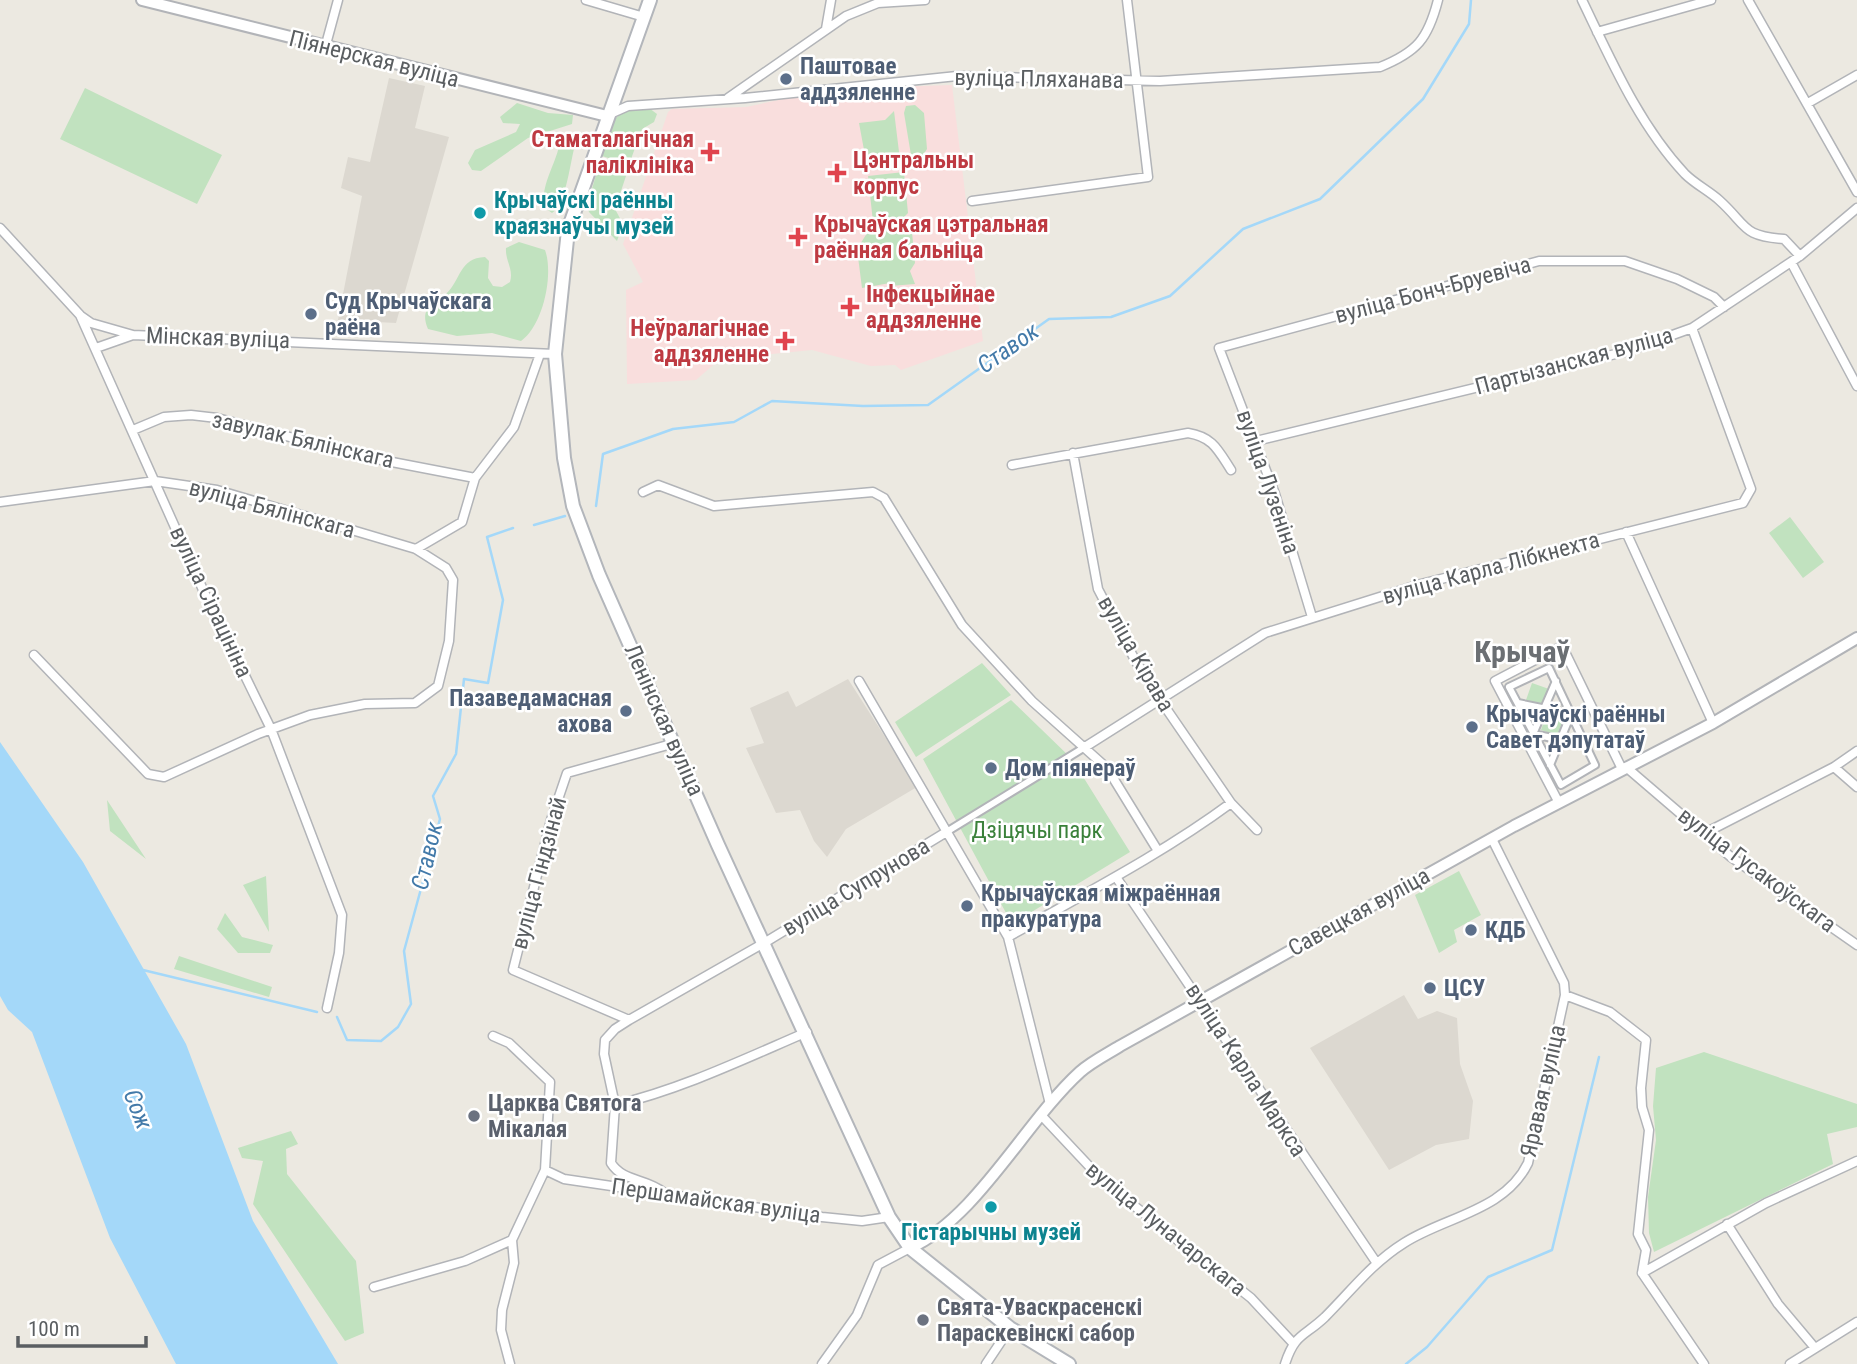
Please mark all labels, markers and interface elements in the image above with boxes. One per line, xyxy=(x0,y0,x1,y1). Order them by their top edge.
street label: Піянерская вуліца xyxy=(286,25,462,93)
place label: Паштовае аддзяленне xyxy=(800,53,915,106)
street label: вуліца Пляханава xyxy=(954,64,1124,94)
marker: Паштовае аддзяленне xyxy=(778,71,794,87)
place label: Стаматалагічная паліклініка xyxy=(531,126,694,179)
marker: Стаматалагічная паліклініка xyxy=(700,142,720,162)
place label: Цэнтральны корпус xyxy=(853,147,974,200)
marker: Цэнтральны корпус xyxy=(827,163,847,183)
place label: Крычаўскі раённы краязнаўчы музей xyxy=(494,187,674,240)
marker: Крычаўскі раённы краязнаўчы музей xyxy=(472,205,488,221)
place label: Крычаўская цэтральная раённая бальніца xyxy=(814,211,1048,264)
marker: Крычаўская цэтральная раённая бальніца xyxy=(788,227,808,247)
street label: вуліца Бонч-Бруевіча xyxy=(1332,251,1534,329)
place label: Інфекцыйнае аддзяленне xyxy=(866,281,995,334)
place label: Суд Крычаўскага раёна xyxy=(325,288,492,341)
marker: Інфекцыйнае аддзяленне xyxy=(840,297,860,317)
marker: Суд Крычаўскага раёна xyxy=(303,306,319,322)
place label: Неўралагічнае аддзяленне xyxy=(630,315,769,368)
water label: Ставок xyxy=(972,316,1045,379)
street label: Мінская вуліца xyxy=(146,322,290,354)
street label: Партызанская вуліца xyxy=(1472,322,1676,400)
marker: Неўралагічнае аддзяленне xyxy=(775,331,795,351)
street label: завулак Бялінскага xyxy=(210,406,396,474)
street label: вуліца Лузеніна xyxy=(1231,406,1305,558)
street label: вуліца Бялінскага xyxy=(186,474,358,544)
street label: вуліца Сірацініна xyxy=(164,522,258,682)
street label: вуліца Карла Лібкнехта xyxy=(1379,526,1603,610)
street label: вуліца Кірава xyxy=(1092,591,1180,717)
district label: Крычаў xyxy=(1474,634,1570,669)
street label: Ленінская вуліца xyxy=(618,640,710,800)
place label: Пазаведамасная ахова xyxy=(449,685,612,738)
place label: Крычаўскі раённы Савет дэпутатаў xyxy=(1486,701,1666,754)
marker: Пазаведамасная ахова xyxy=(618,703,634,719)
marker: Крычаўскі раённы Савет дэпутатаў xyxy=(1464,719,1480,735)
place label: Дом піянераў xyxy=(1005,755,1136,782)
marker: Дом піянераў xyxy=(983,760,999,776)
street label: вуліца Гіндзінай xyxy=(506,794,572,952)
street label: вуліца Гусакоўскага xyxy=(1673,802,1841,938)
park label: Дзіцячы парк xyxy=(971,817,1103,844)
water label: Ставок xyxy=(406,819,449,893)
street label: вуліца Супрунова xyxy=(778,832,934,942)
street label: Савецкая вуліца xyxy=(1284,862,1434,962)
place label: Крычаўская міжраённая пракуратура xyxy=(981,880,1221,933)
marker: Крычаўская міжраённая пракуратура xyxy=(959,898,975,914)
place label: КДБ xyxy=(1485,917,1526,944)
marker: КДБ xyxy=(1463,922,1479,938)
place label: ЦСУ xyxy=(1444,975,1485,1002)
street label: вуліца Карла Маркса xyxy=(1180,978,1312,1162)
marker: ЦСУ xyxy=(1422,980,1438,996)
street label: Яравая вуліца xyxy=(1515,1022,1571,1160)
water label: Сож xyxy=(118,1085,158,1133)
place label: Царква Святога Мікалая xyxy=(488,1090,642,1143)
marker: Царква Святога Мікалая xyxy=(466,1108,482,1124)
street label: вуліца Луначарскага xyxy=(1081,1156,1251,1302)
street label: Першамайская вуліца xyxy=(610,1173,822,1229)
marker: Гістарычны музей xyxy=(983,1199,999,1215)
place label: Гістарычны музей xyxy=(901,1219,1081,1246)
place label: Свята-Уваскрасенскі Параскевінскі сабор xyxy=(937,1294,1142,1347)
scale bar xyxy=(18,1304,145,1348)
marker: Свята-Уваскрасенскі Параскевінскі сабор xyxy=(915,1312,931,1328)
text: 100 m xyxy=(28,1317,80,1341)

